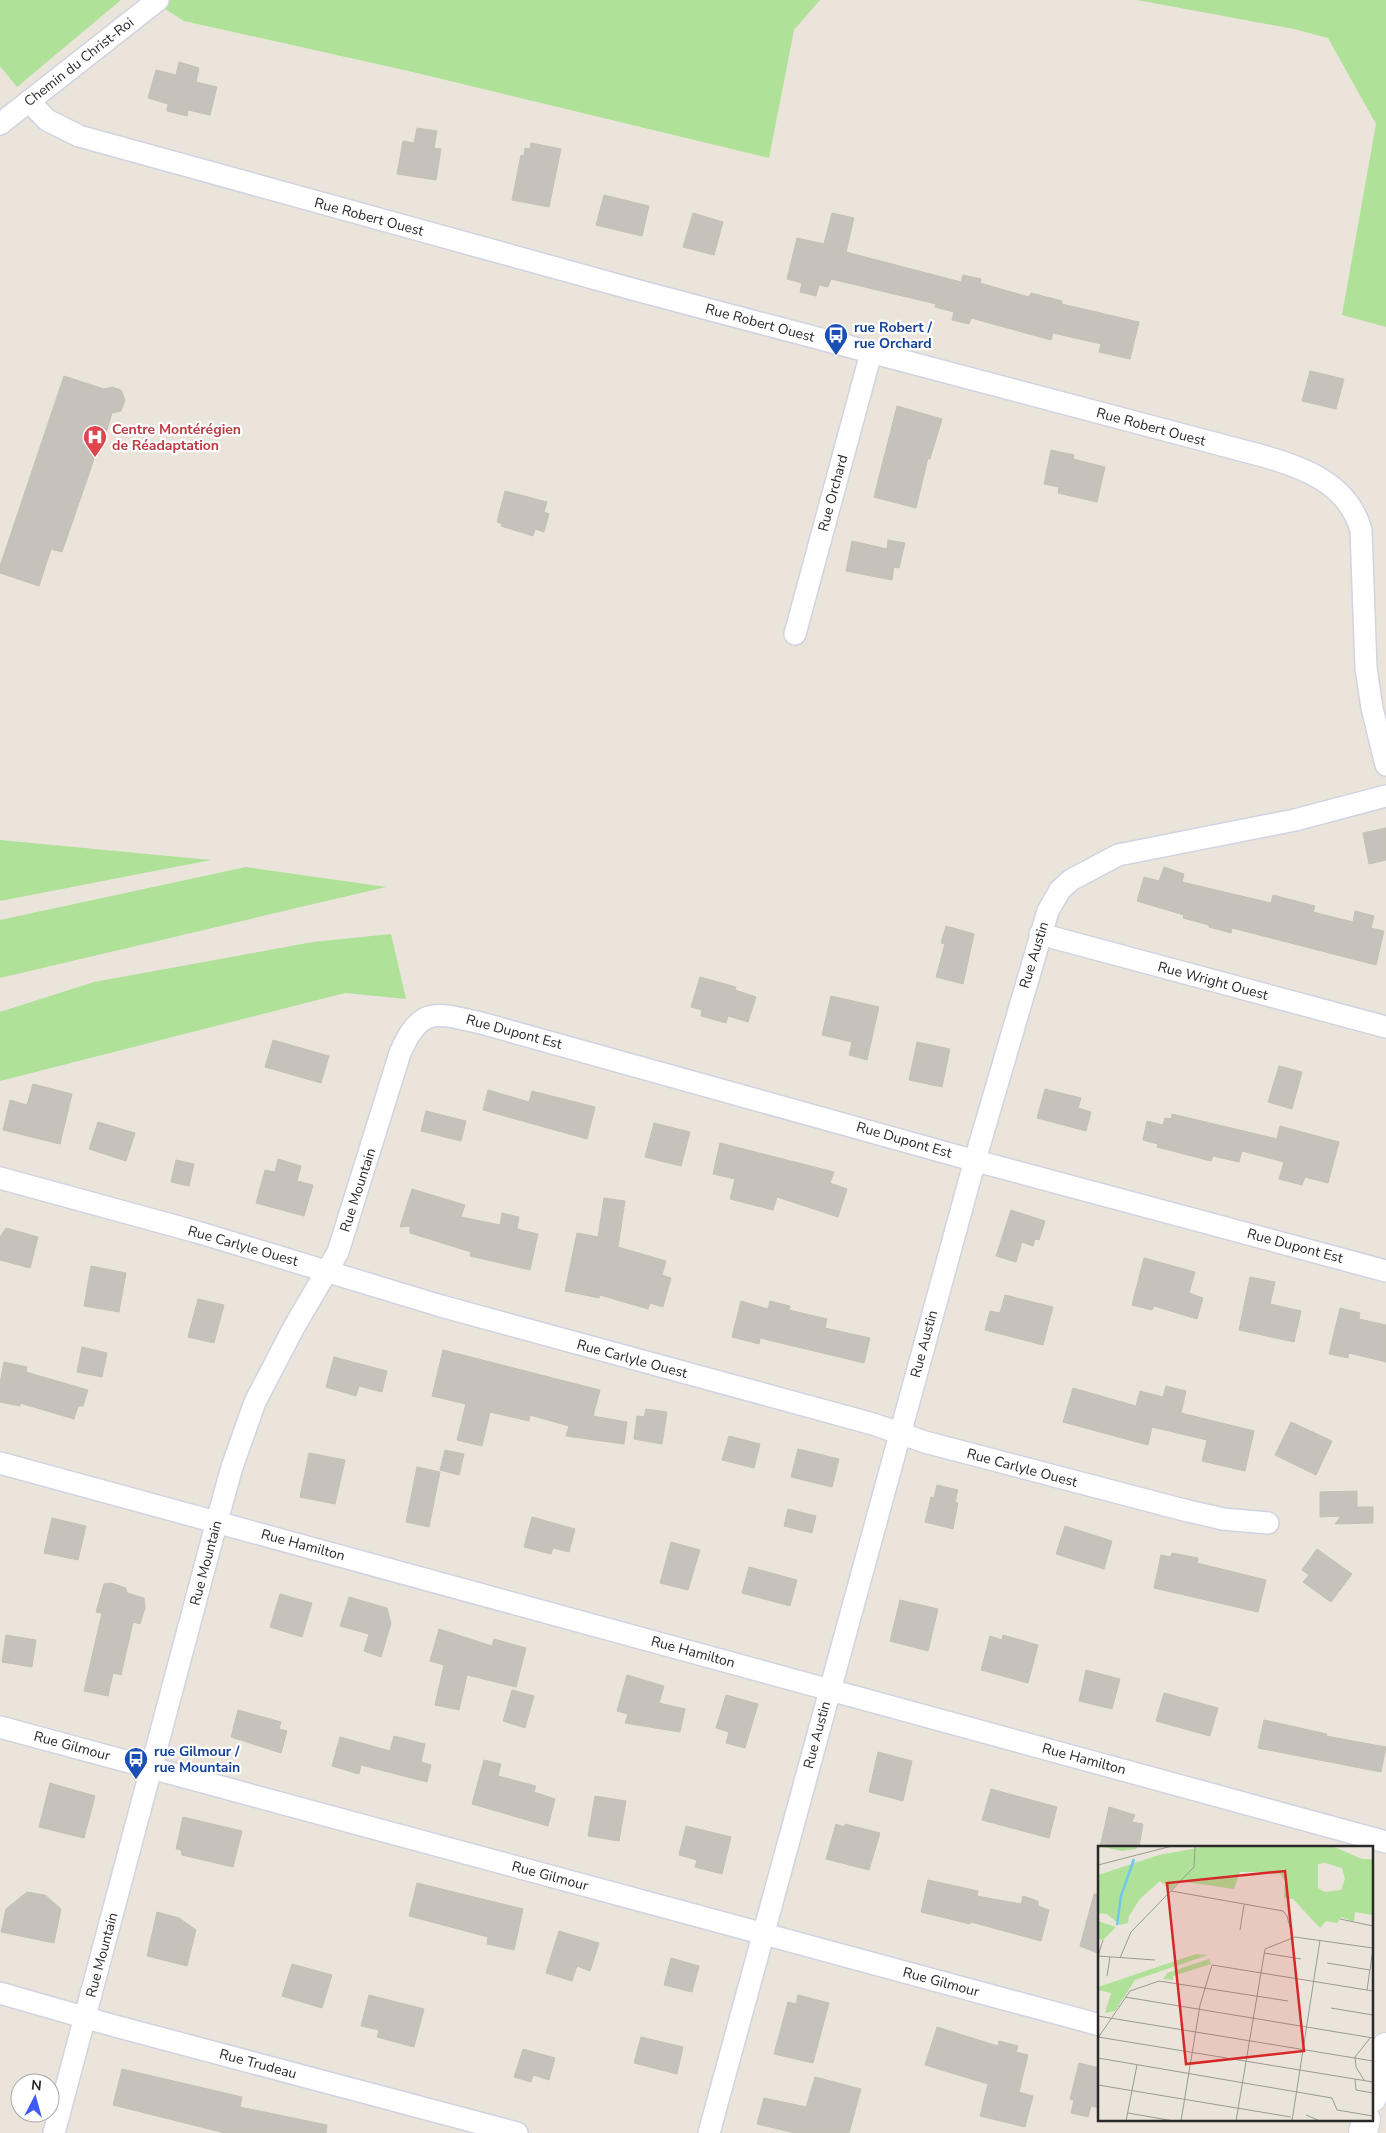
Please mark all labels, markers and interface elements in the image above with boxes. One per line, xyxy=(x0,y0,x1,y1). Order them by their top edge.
street label: Chemin du Christ-Roi xyxy=(20,13,138,111)
street label: Rue Robert Ouest xyxy=(312,193,426,241)
street label: Rue Robert Ouest xyxy=(703,299,817,347)
place label: rue Robert / rue Orchard xyxy=(854,318,932,353)
bus stop icon: rue Robert / rue Orchard xyxy=(823,322,849,356)
street label: Rue Robert Ouest xyxy=(1094,403,1208,451)
place label: Centre Montérégien de Réadaptation xyxy=(112,420,241,455)
hospital icon: Centre Montérégien de Réadaptation xyxy=(82,424,108,458)
street label: Rue Orchard xyxy=(814,452,852,534)
street label: Rue Austin xyxy=(1015,919,1053,991)
street label: Rue Wright Ouest xyxy=(1156,957,1270,1005)
street label: Rue Dupont Est xyxy=(464,1010,564,1054)
street label: Rue Dupont Est xyxy=(854,1117,954,1163)
street label: Rue Mountain xyxy=(335,1146,381,1234)
street label: Rue Carlyle Ouest xyxy=(186,1221,300,1271)
street label: Rue Dupont Est xyxy=(1245,1224,1345,1268)
street label: Rue Austin xyxy=(906,1308,942,1380)
street label: Rue Carlyle Ouest xyxy=(575,1335,690,1383)
street label: Rue Carlyle Ouest xyxy=(965,1444,1080,1492)
street label: Rue Mountain xyxy=(186,1518,226,1608)
street label: Rue Hamilton xyxy=(259,1525,347,1565)
street label: Rue Hamilton xyxy=(649,1632,737,1672)
street label: Rue Austin xyxy=(799,1699,835,1771)
street label: Rue Gilmour xyxy=(32,1727,112,1765)
street label: Rue Hamilton xyxy=(1040,1739,1128,1779)
place label: rue Gilmour / rue Mountain xyxy=(154,1742,240,1777)
bus stop icon: rue Gilmour / rue Mountain xyxy=(123,1746,149,1780)
inset map xyxy=(1098,1846,1374,2120)
street label: Rue Gilmour xyxy=(510,1857,590,1895)
street label: Rue Mountain xyxy=(82,1910,122,2000)
street label: Rue Gilmour xyxy=(901,1963,981,2001)
street label: Rue Trudeau xyxy=(217,2045,299,2083)
north arrow xyxy=(10,2073,60,2123)
text: N xyxy=(30,2076,43,2096)

